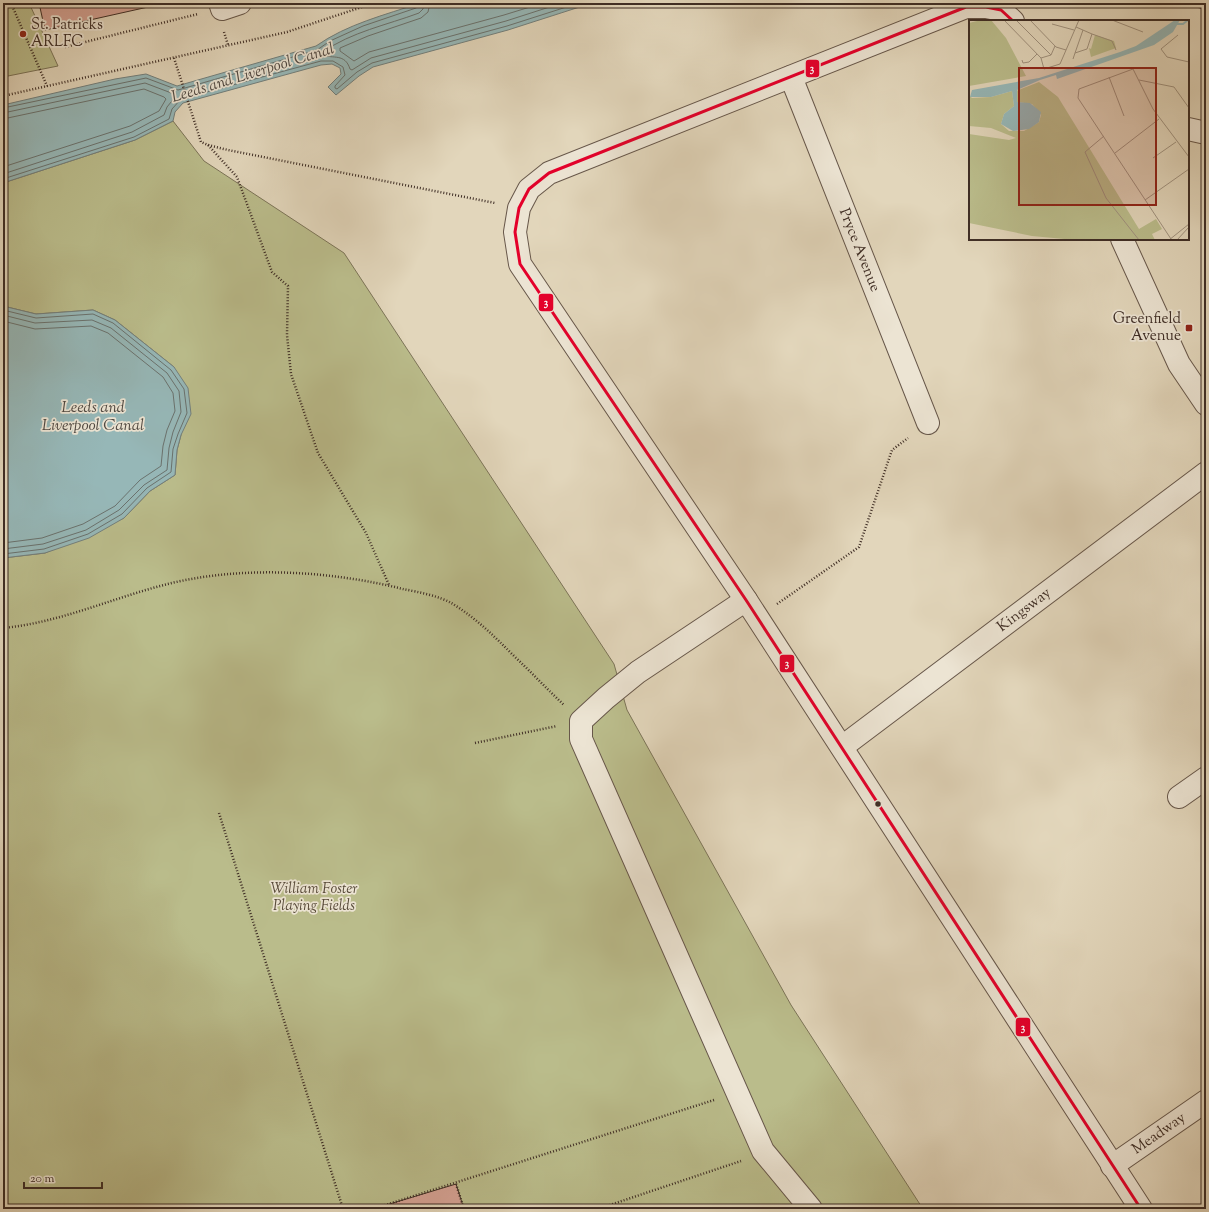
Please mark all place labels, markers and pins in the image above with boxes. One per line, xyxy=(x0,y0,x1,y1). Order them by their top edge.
place label: St. Patricks ARLFC xyxy=(31,15,103,53)
marker: St. Patricks ARLFC xyxy=(18,29,28,39)
place label: Greenfield Avenue xyxy=(1113,309,1182,347)
marker: Greenfield Avenue xyxy=(1184,323,1194,333)
unlabelled marker xyxy=(873,799,883,809)

